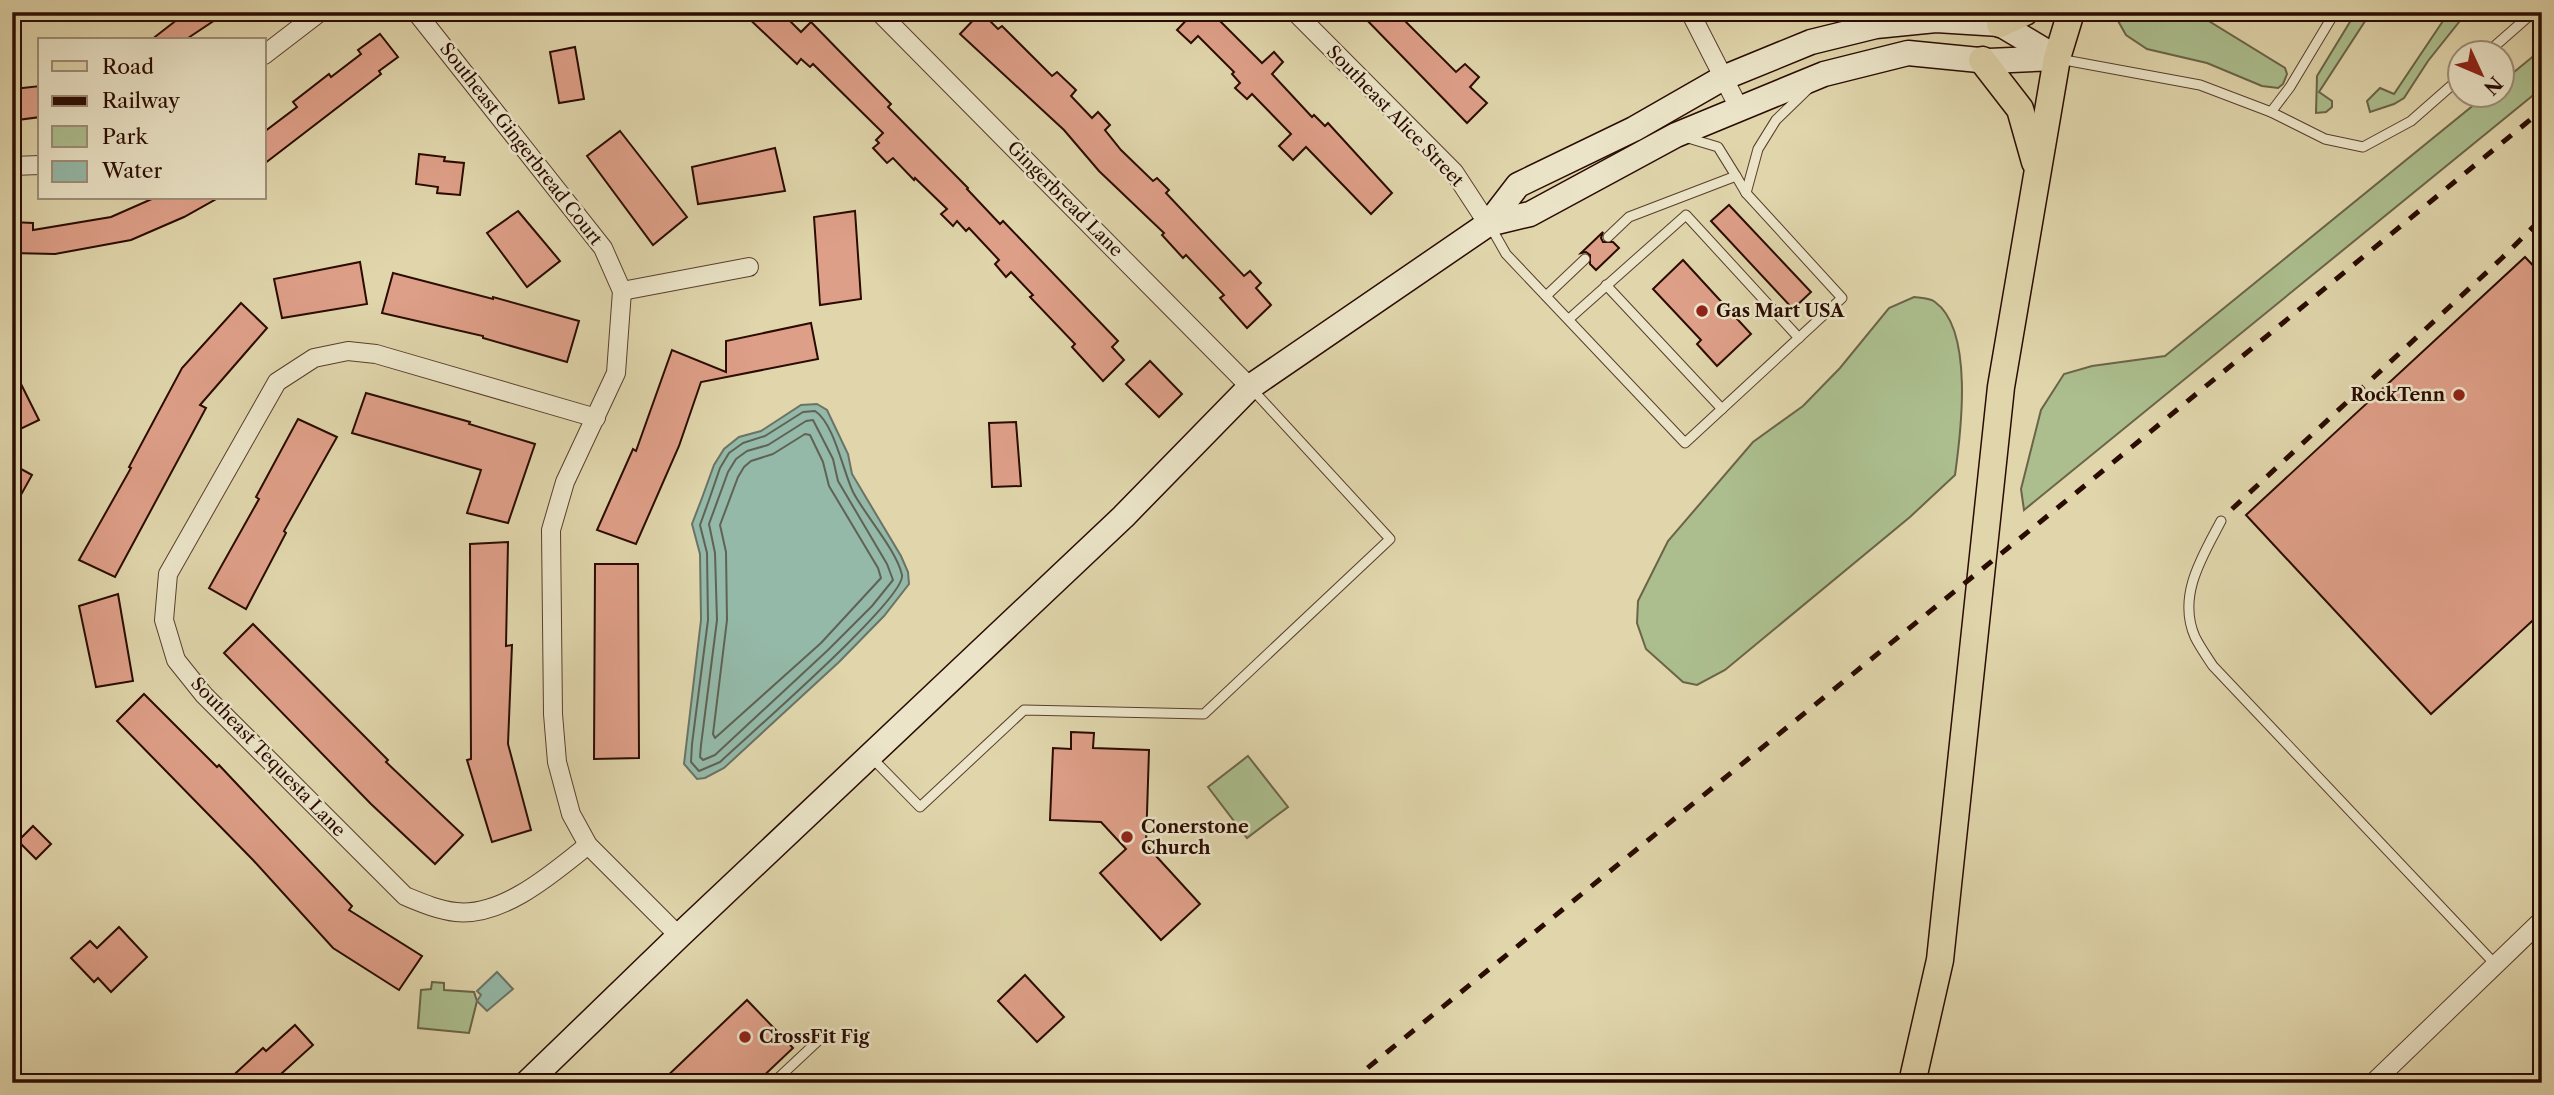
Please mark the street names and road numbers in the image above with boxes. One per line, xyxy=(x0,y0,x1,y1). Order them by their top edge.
street label: Southeast Gingerbread Court xyxy=(435,38,607,250)
street label: Southeast Alice Street xyxy=(1322,41,1469,192)
street label: Gingerbread Lane xyxy=(1003,137,1127,261)
street label: Southeast Tequesta Lane xyxy=(186,673,350,841)

